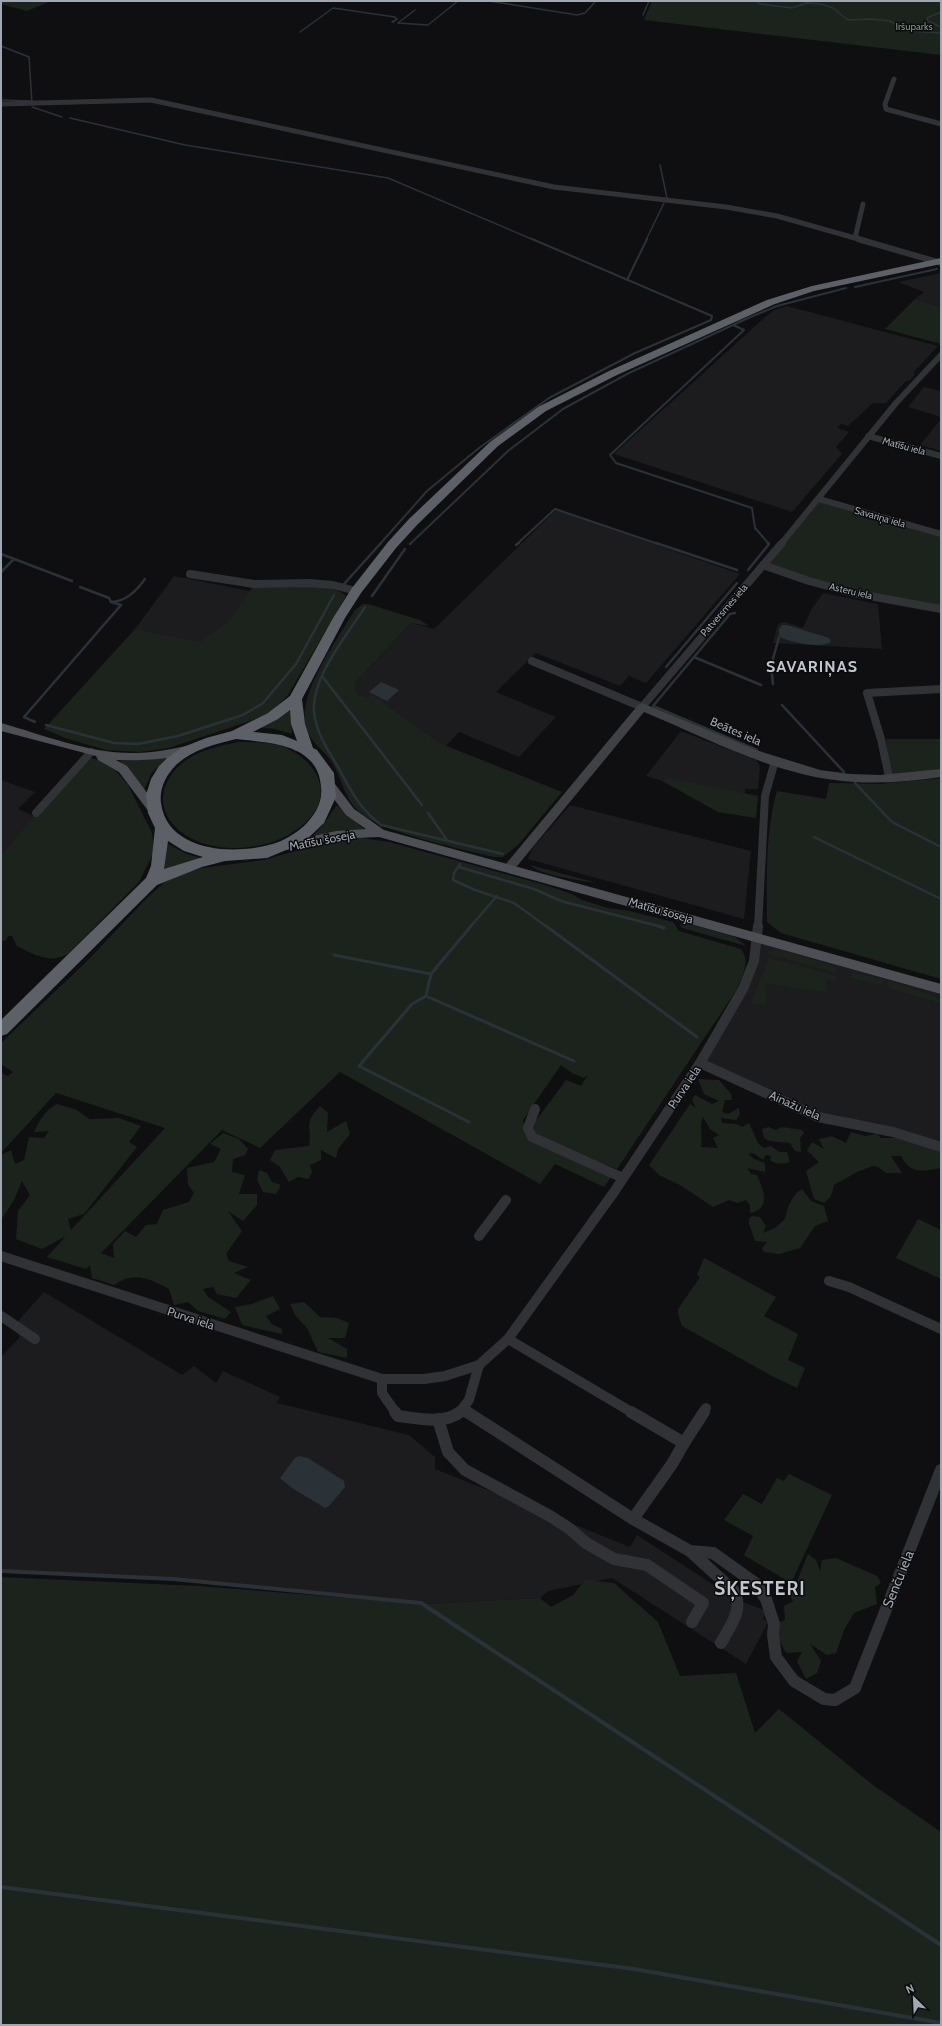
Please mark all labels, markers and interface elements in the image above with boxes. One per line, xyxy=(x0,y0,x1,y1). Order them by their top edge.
park label: Iršuparks xyxy=(895,20,933,33)
street label: Matīšu iela xyxy=(881,434,927,458)
street label: Savariņa iela xyxy=(853,504,907,531)
street label: Asteru iela xyxy=(828,580,874,602)
street label: Patversmes iela xyxy=(698,581,751,639)
district label: SAVARIŅAS xyxy=(766,657,858,677)
street label: Beātes iela xyxy=(708,714,764,749)
street label: Matīšu šoseja xyxy=(288,826,356,854)
street label: Matīšu šoseja xyxy=(627,894,695,926)
street label: Purva iela xyxy=(664,1063,704,1111)
street label: Ainažu iela xyxy=(767,1087,823,1123)
street label: Purva iela xyxy=(166,1303,217,1333)
street label: Senču iela xyxy=(878,1547,918,1610)
district label: ŠĶESTERI xyxy=(714,1576,806,1601)
north arrow xyxy=(894,1978,934,2018)
text: N xyxy=(904,1981,916,1997)

